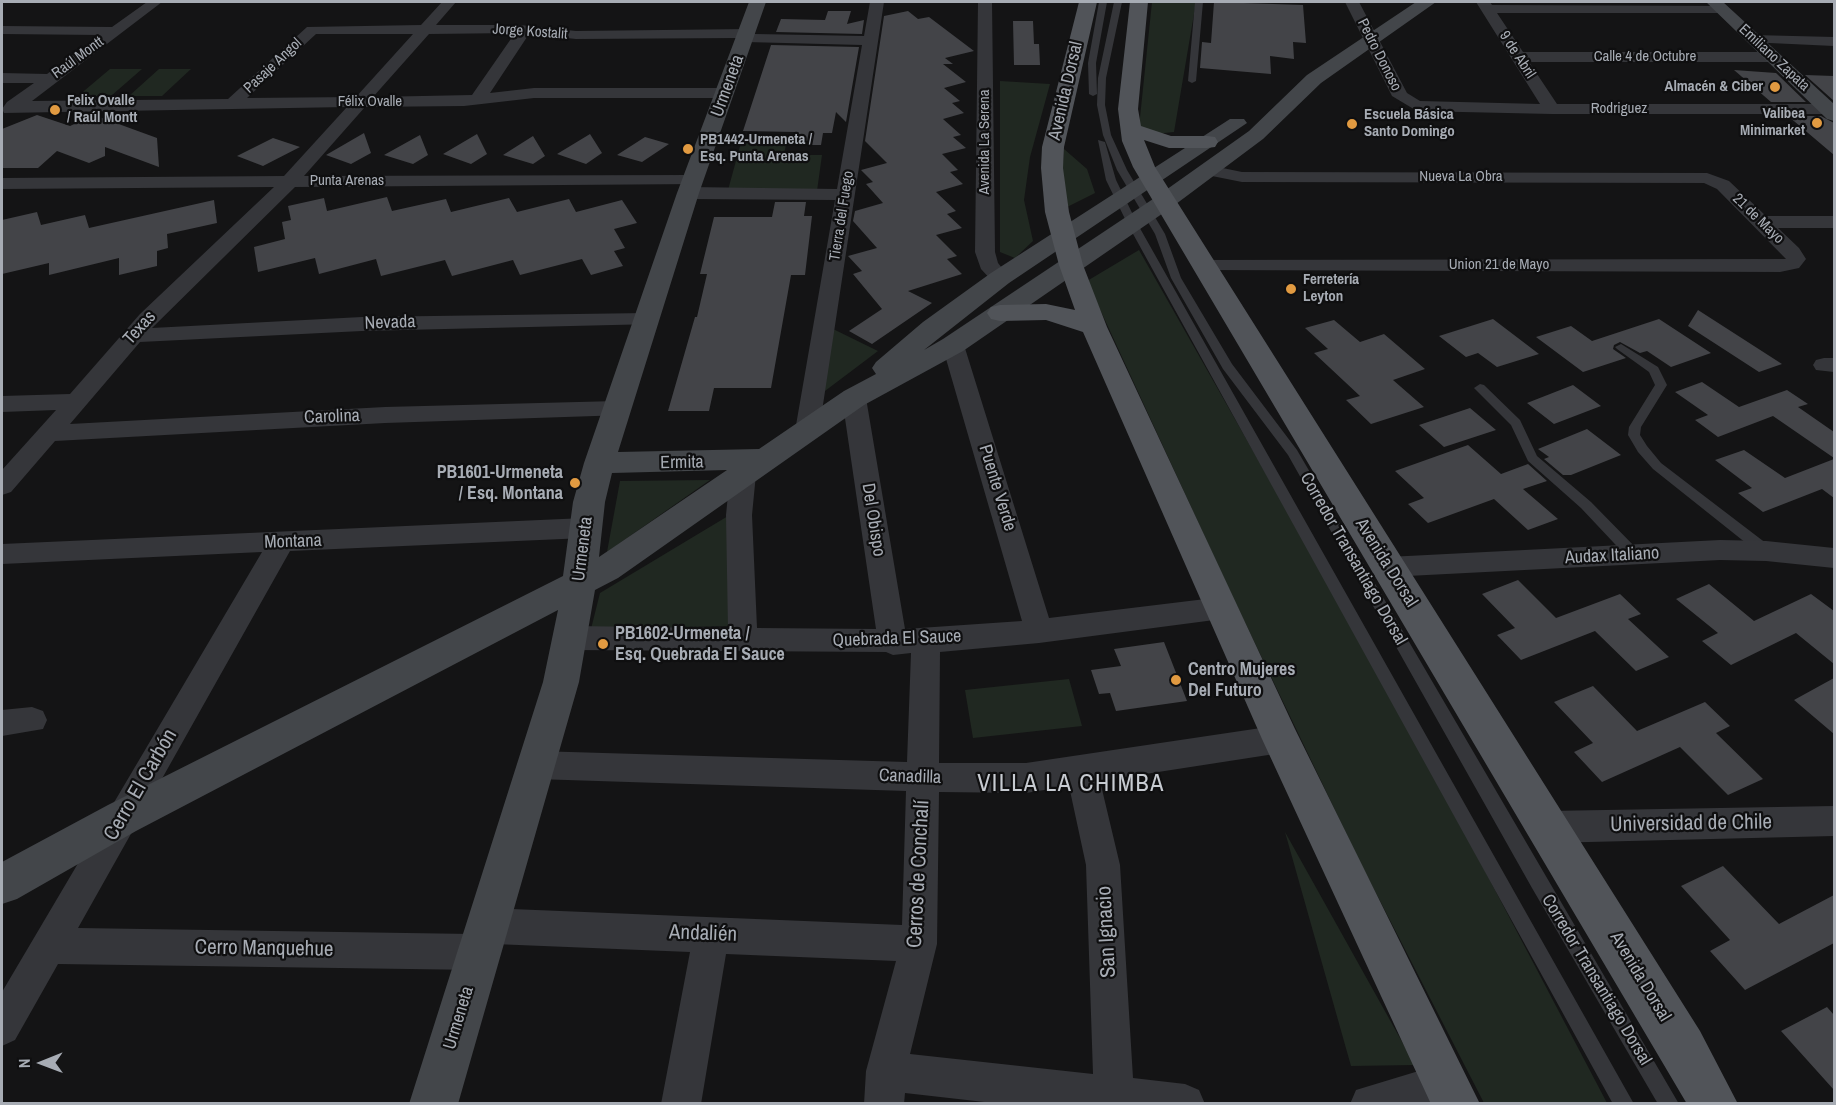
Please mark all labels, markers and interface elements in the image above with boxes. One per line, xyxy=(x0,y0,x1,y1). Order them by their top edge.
street label: Pedro Donoso xyxy=(1353,16,1405,94)
street label: Jorge Kostalit xyxy=(492,20,568,44)
street label: Emiliano Zapata xyxy=(1735,21,1813,95)
street label: 9 de Abril xyxy=(1495,28,1539,82)
street label: Raúl Montt xyxy=(49,33,107,83)
street label: Pasaje Angol xyxy=(240,35,306,97)
street label: Avenida Dorsal xyxy=(1044,40,1088,142)
street label: Calle 4 de Octubre xyxy=(1594,48,1696,66)
street label: Urmeneta xyxy=(707,52,749,120)
place label: Almacén & Ciber xyxy=(1665,78,1763,96)
marker: Almacén & Ciber xyxy=(1768,80,1782,94)
street label: Avenida La Serena xyxy=(976,89,994,195)
place label: Felix Ovalle / Raúl Montt xyxy=(67,92,137,127)
street label: Félix Ovalle xyxy=(338,93,402,111)
street label: Rodriguez xyxy=(1591,100,1647,118)
marker: Felix Ovalle / Raúl Montt xyxy=(48,103,62,117)
place label: Valibea Minimarket xyxy=(1740,105,1805,140)
place label: Escuela Básica Santo Domingo xyxy=(1364,106,1455,141)
marker: Valibea Minimarket xyxy=(1810,116,1824,130)
marker: Escuela Básica Santo Domingo xyxy=(1345,117,1359,131)
place label: PB1442-Urmeneta / Esq. Punta Arenas xyxy=(700,131,812,166)
marker: PB1442-Urmeneta / Esq. Punta Arenas xyxy=(681,142,695,156)
street label: Nueva La Obra xyxy=(1419,168,1503,186)
street label: Tierra del Fuego xyxy=(826,170,858,262)
street label: Punta Arenas xyxy=(310,172,384,190)
street label: 21 de Mayo xyxy=(1729,190,1787,248)
street label: Union 21 de Mayo xyxy=(1449,256,1549,274)
place label: Ferretería Leyton xyxy=(1303,271,1359,306)
marker: Ferretería Leyton xyxy=(1284,282,1298,296)
street label: Texas xyxy=(119,306,161,350)
street label: Nevada xyxy=(364,311,416,335)
street label: Carolina xyxy=(304,405,360,429)
street label: Puente Verde xyxy=(974,442,1020,534)
street label: Ermita xyxy=(660,452,704,474)
place label: PB1601-Urmeneta / Esq. Montana xyxy=(437,462,563,504)
street label: Corredor Transantiago Dorsal xyxy=(1295,469,1411,649)
marker: PB1601-Urmeneta / Esq. Montana xyxy=(568,476,582,490)
street label: Del Obispo xyxy=(857,482,889,558)
street label: Avenida Dorsal xyxy=(1350,515,1422,611)
street label: Urmeneta xyxy=(568,516,598,582)
street label: Montana xyxy=(264,530,322,554)
street label: Audax Italiano xyxy=(1564,543,1660,569)
place label: PB1602-Urmeneta / Esq. Quebrada El Sauce xyxy=(615,623,785,666)
street label: Quebrada El Sauce xyxy=(832,626,962,652)
marker: PB1602-Urmeneta / Esq. Quebrada El Sauce xyxy=(596,637,610,651)
place label: Centro Mujeres Del Futuro xyxy=(1188,659,1295,702)
marker: Centro Mujeres Del Futuro xyxy=(1169,673,1183,687)
street label: Cerro El Carbón xyxy=(99,725,183,845)
street label: Canadilla xyxy=(878,765,942,789)
district label: VILLA LA CHIMBA xyxy=(977,771,1165,799)
street label: Cerros de Conchalí xyxy=(903,799,935,949)
street label: Universidad de Chile xyxy=(1610,810,1772,838)
street label: San Ignacio xyxy=(1092,885,1122,979)
street label: Corredor Transantiago Dorsal xyxy=(1536,891,1656,1069)
street label: Andalién xyxy=(669,920,737,948)
street label: Avenida Dorsal xyxy=(1605,928,1675,1026)
street label: Cerro Manquehue xyxy=(194,935,334,963)
street label: Urmeneta xyxy=(439,984,479,1052)
north arrow xyxy=(12,1033,72,1093)
text: N xyxy=(13,1058,35,1068)

